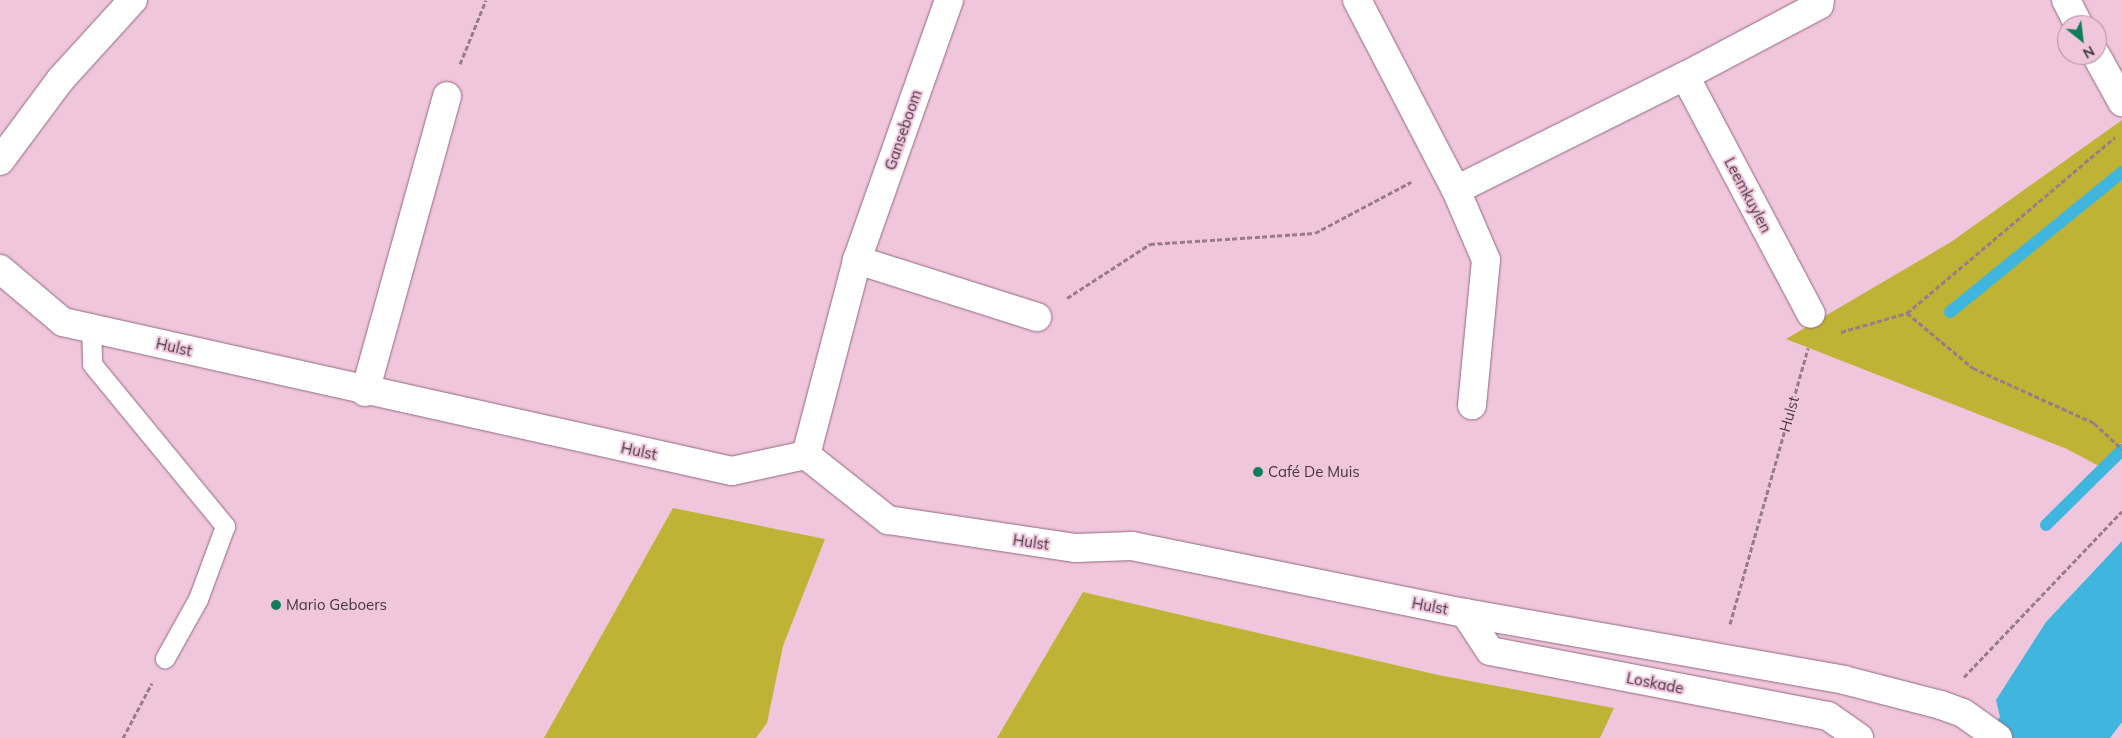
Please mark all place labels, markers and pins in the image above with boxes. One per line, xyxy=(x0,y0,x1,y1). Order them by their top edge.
place label: Café De Muis xyxy=(1268,463,1360,481)
marker: Café De Muis xyxy=(1252,466,1264,478)
place label: Mario Geboers xyxy=(286,596,387,614)
marker: Mario Geboers xyxy=(270,599,282,611)

